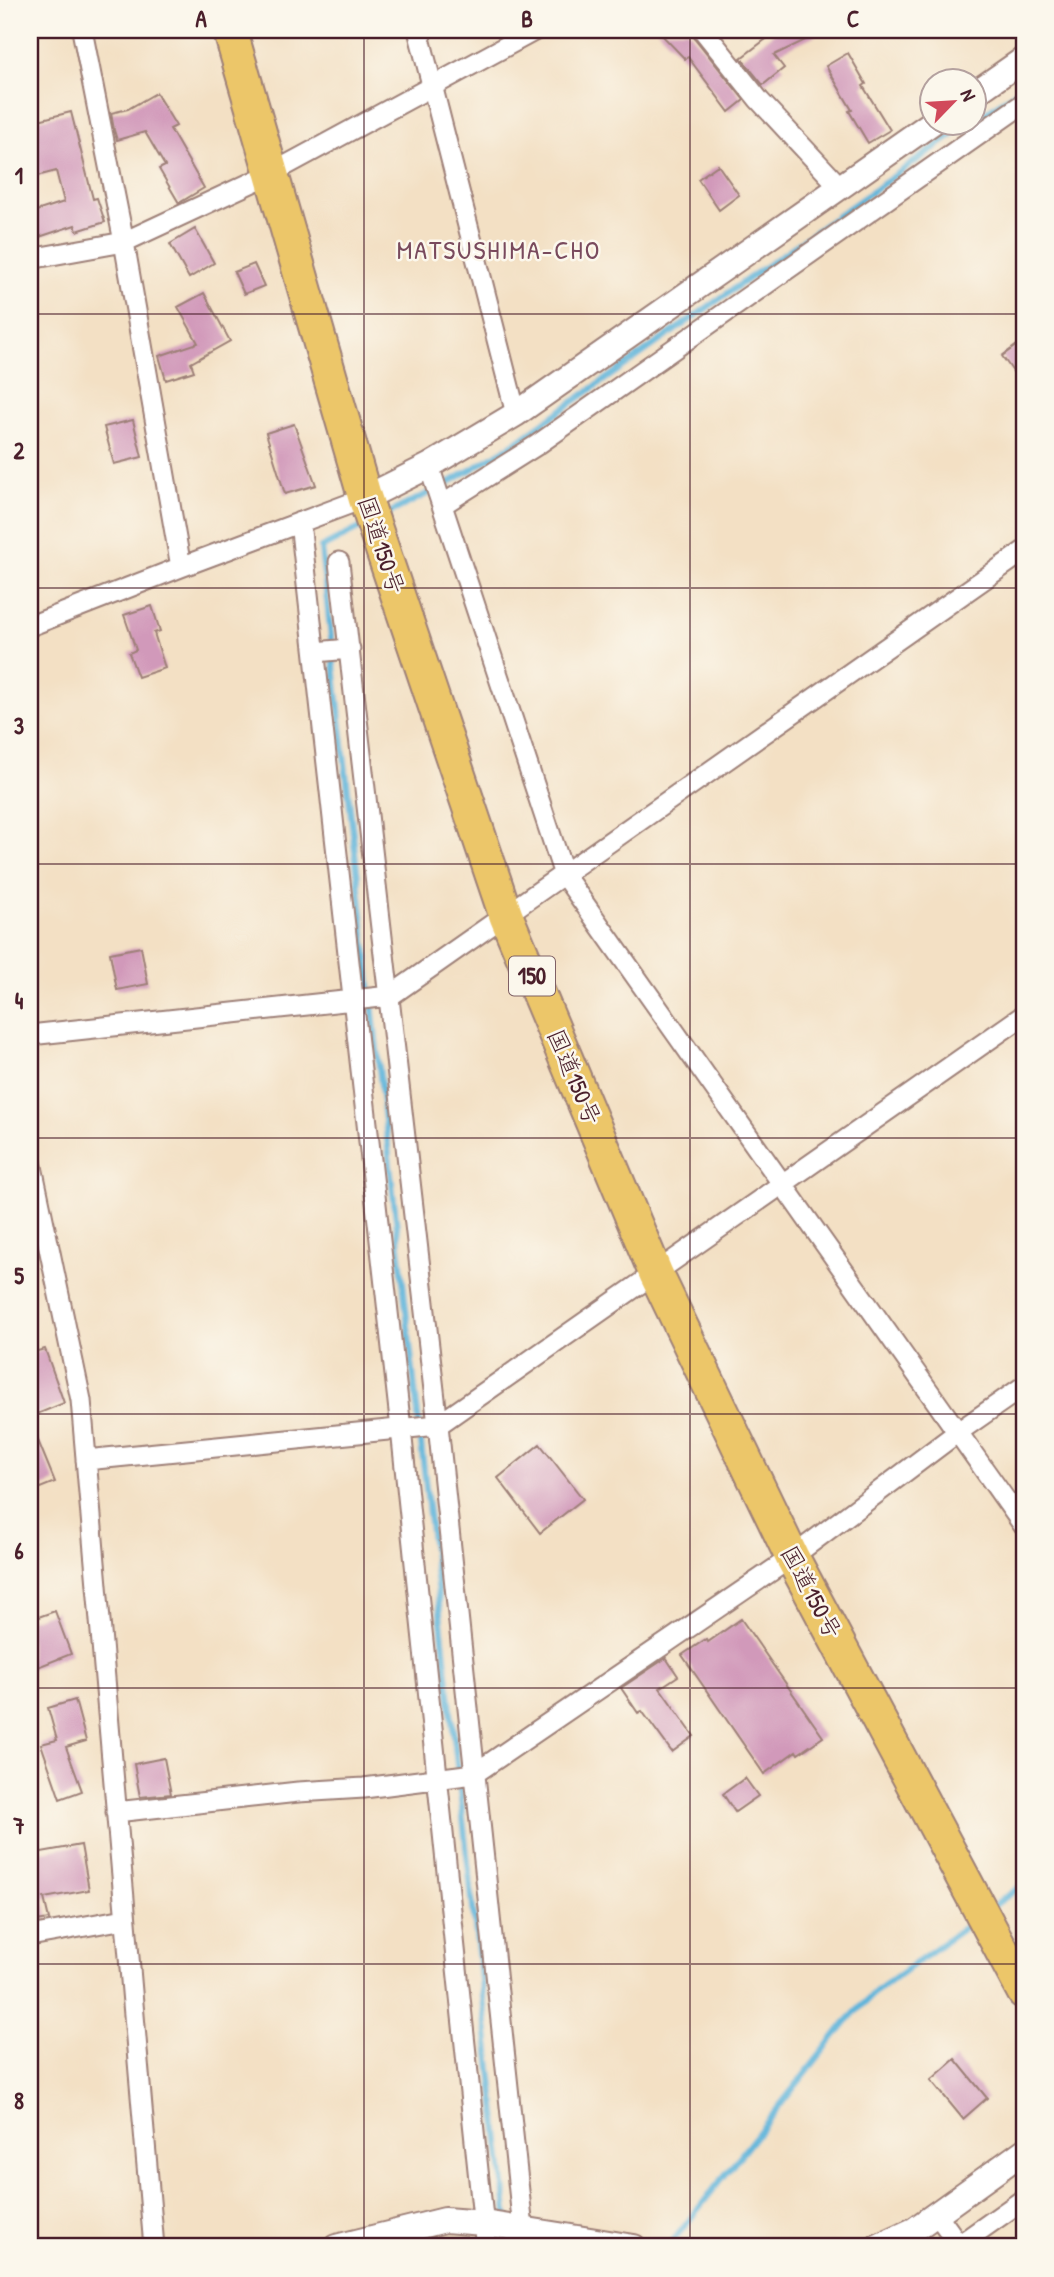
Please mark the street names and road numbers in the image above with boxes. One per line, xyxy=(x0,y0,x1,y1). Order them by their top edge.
street label: 国道150号 xyxy=(351,491,413,598)
road number: 150 xyxy=(509,956,555,995)
street label: 国道150号 xyxy=(540,1024,610,1130)
street label: 国道150号 xyxy=(774,1539,850,1644)

